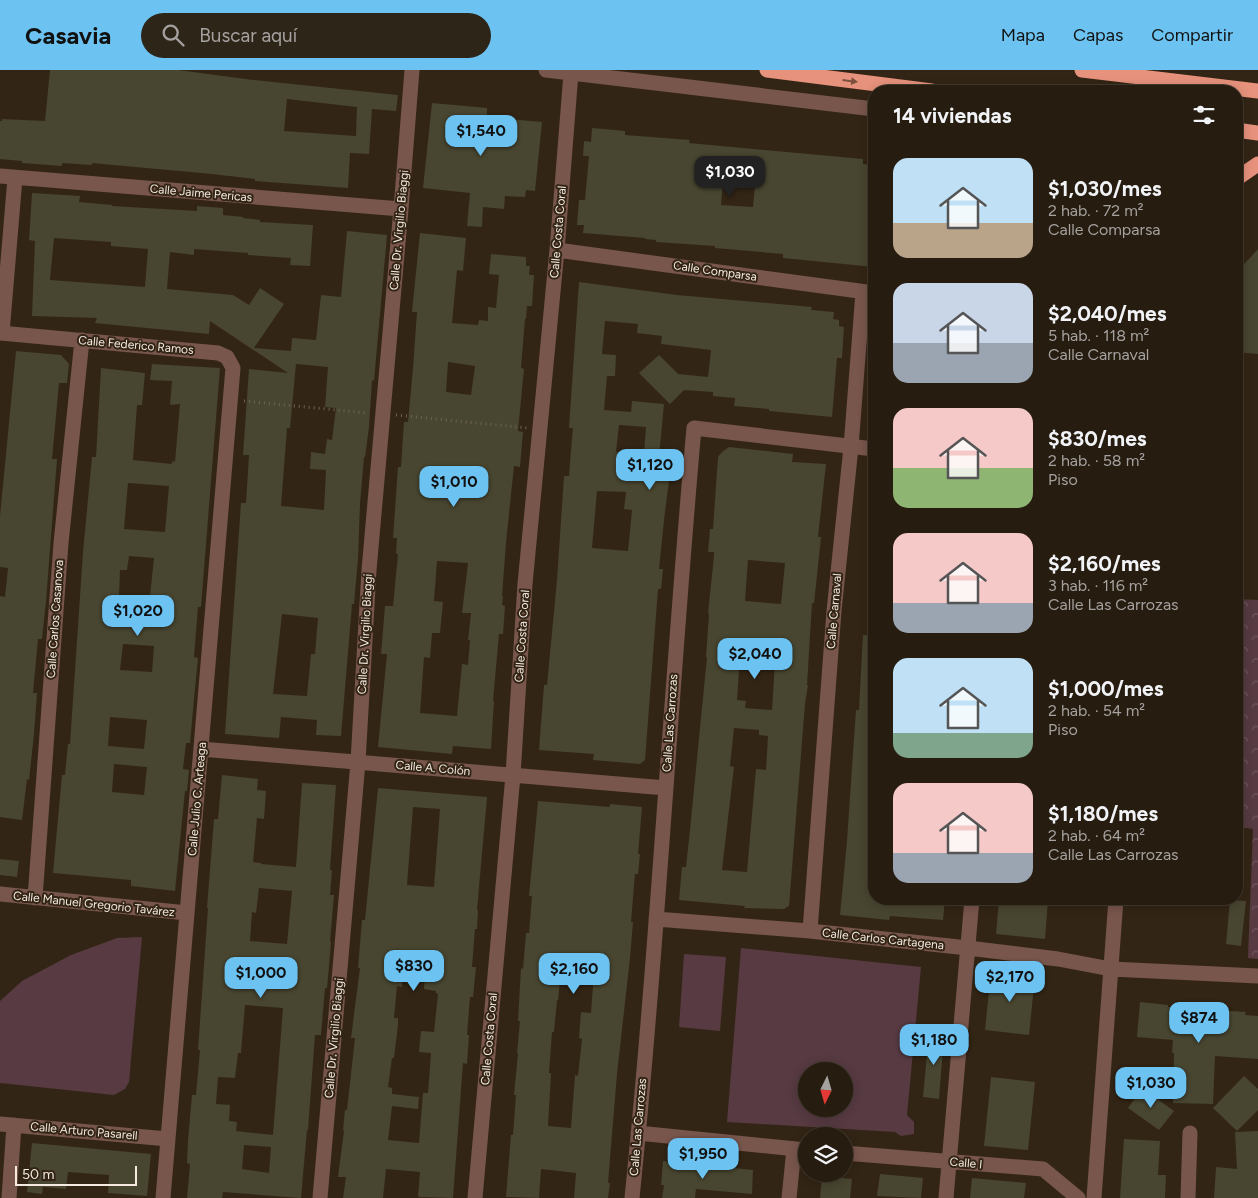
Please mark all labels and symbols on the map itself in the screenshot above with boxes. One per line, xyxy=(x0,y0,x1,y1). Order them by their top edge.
one-way arrow xyxy=(842,77,858,85)
pin: $1,540 xyxy=(440,114,522,157)
pin: $1,030 xyxy=(689,156,771,198)
street label: Calle Dr. Virgilio Biaggi xyxy=(387,169,411,291)
street label: Calle Jaime Pericas xyxy=(149,182,253,204)
street label: Calle Costa Coral xyxy=(547,185,569,279)
street label: Calle Comparsa xyxy=(672,258,758,284)
street label: Calle Federico Ramos xyxy=(78,333,195,357)
pin: $1,120 xyxy=(609,448,691,491)
pin: $1,010 xyxy=(413,466,495,508)
street label: Calle Carlos Casanova xyxy=(44,559,66,679)
street label: Calle Dr. Virgilio Biaggi xyxy=(355,573,375,695)
street label: Calle Carnaval xyxy=(824,573,844,649)
street label: Calle Costa Coral xyxy=(512,589,532,683)
pin: $1,020 xyxy=(97,594,179,637)
pin: $2,040 xyxy=(714,638,796,680)
street label: Calle Las Carrozas xyxy=(660,673,680,772)
street label: Calle Julio C. Arteaga xyxy=(185,741,209,857)
street label: Calle A. Colón xyxy=(395,758,471,778)
street label: Calle Manuel Gregorio Tavárez xyxy=(12,889,176,919)
street label: Calle Carlos Cartagena xyxy=(821,926,945,952)
pin: $830 xyxy=(384,950,444,992)
pin: $2,160 xyxy=(533,952,615,995)
pin: $1,000 xyxy=(220,956,302,999)
pin: $2,170 xyxy=(969,960,1051,1003)
street label: Calle Dr. Virgilio Biaggi xyxy=(322,977,346,1099)
street label: Calle Costa Coral xyxy=(478,992,500,1086)
pin: $874 xyxy=(1169,1002,1229,1044)
pin: $1,180 xyxy=(893,1024,975,1066)
north arrow xyxy=(798,1062,852,1118)
pin: $1,030 xyxy=(1110,1066,1192,1109)
street label: Calle Las Carrozas xyxy=(627,1077,649,1176)
street label: Calle Arturo Pasarell xyxy=(30,1119,138,1143)
pin: $1,950 xyxy=(662,1138,744,1180)
street label: Calle I xyxy=(949,1155,983,1171)
scale bar xyxy=(15,1163,138,1186)

